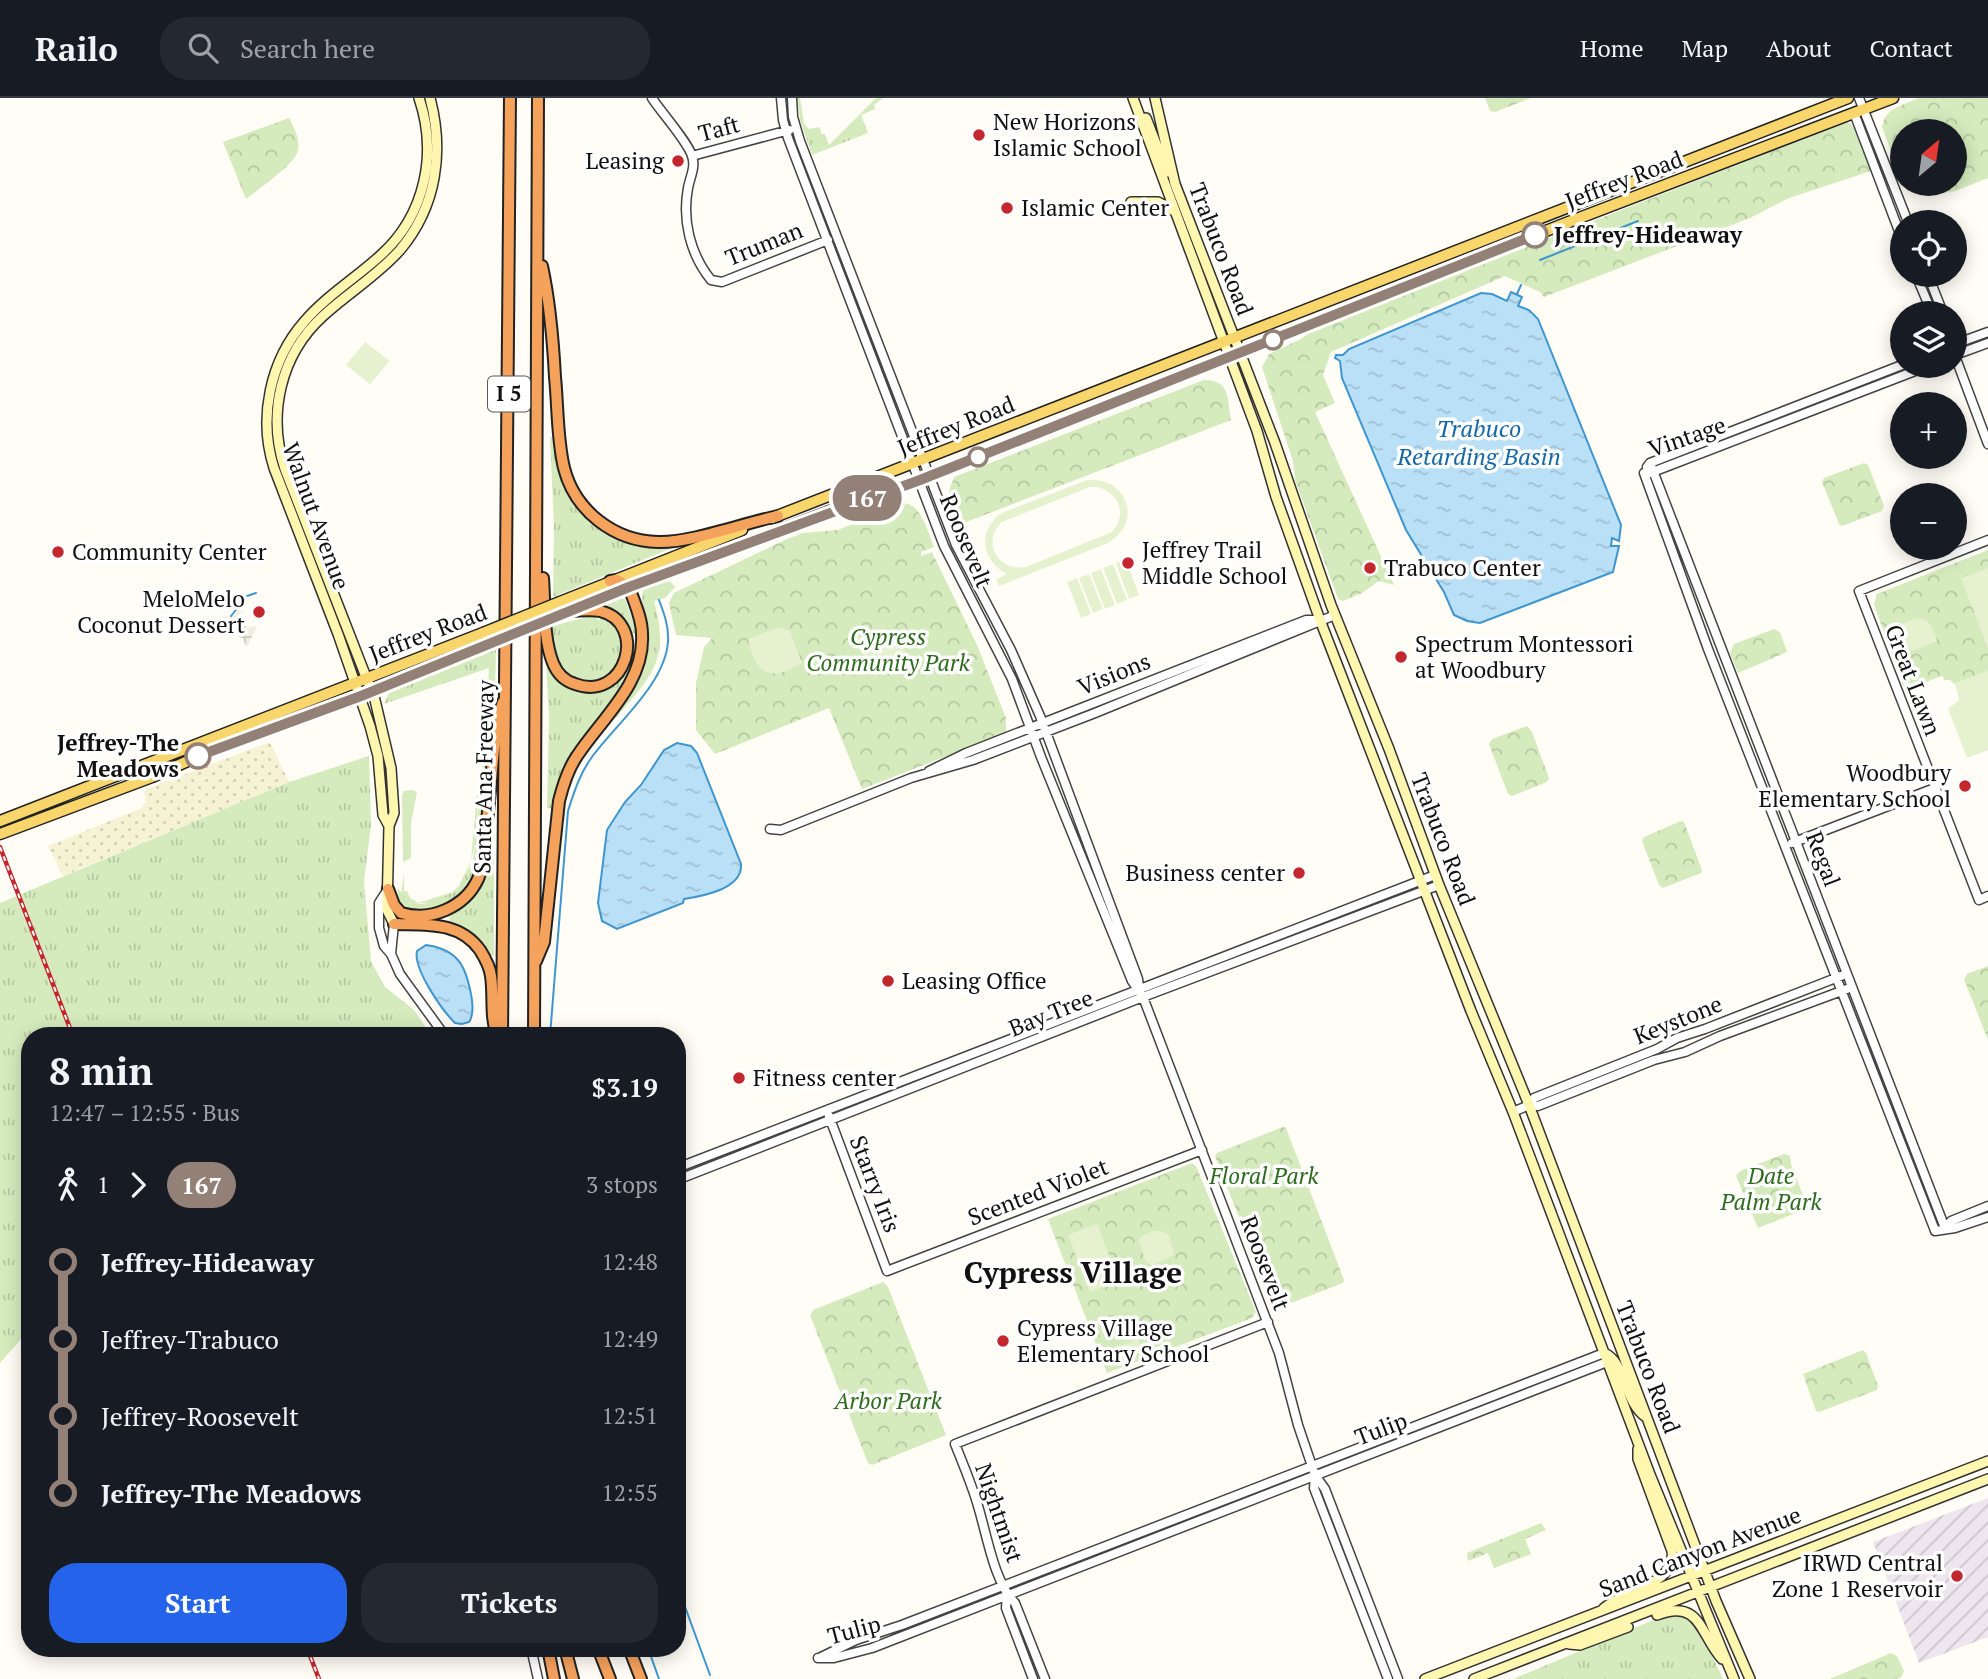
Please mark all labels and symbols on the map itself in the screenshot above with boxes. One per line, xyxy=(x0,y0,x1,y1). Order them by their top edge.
place label: New Horizons Islamic School xyxy=(993,106,1142,163)
street label: Taft xyxy=(695,108,743,149)
north arrow xyxy=(1890,119,1967,196)
marker: New Horizons Islamic School xyxy=(971,127,987,143)
street label: Jeffrey Road xyxy=(1561,143,1687,216)
place label: Leasing xyxy=(586,145,665,176)
marker: Leasing xyxy=(670,153,686,169)
street label: Trabuco Road xyxy=(1182,178,1261,320)
place label: Islamic Center xyxy=(1021,192,1169,223)
marker: Islamic Center xyxy=(999,200,1015,216)
street label: Truman xyxy=(721,214,807,273)
place label: Jeffrey-Hideaway xyxy=(1554,219,1743,250)
marker: Jeffrey-Hideaway xyxy=(1522,222,1548,248)
unlabelled marker xyxy=(1263,330,1283,350)
road number: I 5 xyxy=(488,376,530,412)
street label: Jeffrey Road xyxy=(893,388,1019,463)
street label: Vintage xyxy=(1644,409,1730,464)
water label: Trabuco Retarding Basin xyxy=(1396,412,1561,472)
street label: Walnut Avenue xyxy=(276,438,357,594)
unlabelled marker xyxy=(968,447,988,467)
line badge: 167 xyxy=(827,475,907,521)
street label: Roosevelt xyxy=(933,489,1000,593)
place label: Jeffrey Trail Middle School xyxy=(1142,534,1287,591)
place label: Community Center xyxy=(72,536,267,567)
marker: Community Center xyxy=(50,544,66,560)
place label: Trabuco Center xyxy=(1384,552,1541,583)
marker: Jeffrey Trail Middle School xyxy=(1120,555,1136,571)
marker: Trabuco Center xyxy=(1362,560,1378,576)
place label: MeloMelo Coconut Dessert xyxy=(77,583,245,640)
street label: Jeffrey Road xyxy=(365,596,491,669)
marker: MeloMelo Coconut Dessert xyxy=(251,604,267,620)
street label: Great Lawn xyxy=(1878,620,1949,740)
park label: Cypress Community Park xyxy=(806,621,971,678)
place label: Spectrum Montessori at Woodbury xyxy=(1415,628,1634,685)
street label: Visions xyxy=(1073,645,1155,702)
marker: Spectrum Montessori at Woodbury xyxy=(1393,649,1409,665)
street label: Santa Ana Freeway xyxy=(466,679,501,874)
place label: Jeffrey-The Meadows xyxy=(57,727,179,784)
marker: Jeffrey-The Meadows xyxy=(185,743,211,769)
place label: Woodbury Elementary School xyxy=(1759,757,1951,814)
street label: Trabuco Road xyxy=(1404,768,1483,910)
marker: Woodbury Elementary School xyxy=(1957,778,1973,794)
street label: Regal xyxy=(1799,827,1848,891)
place label: Business center xyxy=(1126,857,1285,888)
marker: Business center xyxy=(1291,865,1307,881)
place label: Leasing Office xyxy=(902,965,1047,996)
marker: Leasing Office xyxy=(880,973,896,989)
street label: Bay Tree xyxy=(1004,982,1098,1043)
street label: Keystone xyxy=(1629,988,1727,1051)
place label: Fitness center xyxy=(753,1062,896,1093)
marker: Fitness center xyxy=(731,1070,747,1086)
street label: Starry Iris xyxy=(843,1131,908,1237)
street label: Scented Violet xyxy=(963,1150,1113,1233)
park label: Floral Park xyxy=(1209,1160,1319,1191)
park label: Date Palm Park xyxy=(1719,1160,1823,1217)
street label: Roosevelt xyxy=(1233,1211,1298,1315)
district label: Cypress Village xyxy=(964,1252,1182,1292)
street label: Trabuco Road xyxy=(1609,1296,1688,1438)
place label: Cypress Village Elementary School xyxy=(1017,1312,1210,1369)
marker: Cypress Village Elementary School xyxy=(995,1333,1011,1349)
park label: Arbor Park xyxy=(832,1385,943,1416)
street label: Tulip xyxy=(1350,1404,1411,1453)
street label: Nightmist xyxy=(968,1459,1031,1567)
street label: Sand Canyon Avenue xyxy=(1594,1499,1805,1604)
place label: IRWD Central Zone 1 Reservoir xyxy=(1772,1547,1943,1604)
marker: IRWD Central Zone 1 Reservoir xyxy=(1949,1568,1965,1584)
street label: Tulip xyxy=(824,1608,884,1651)

